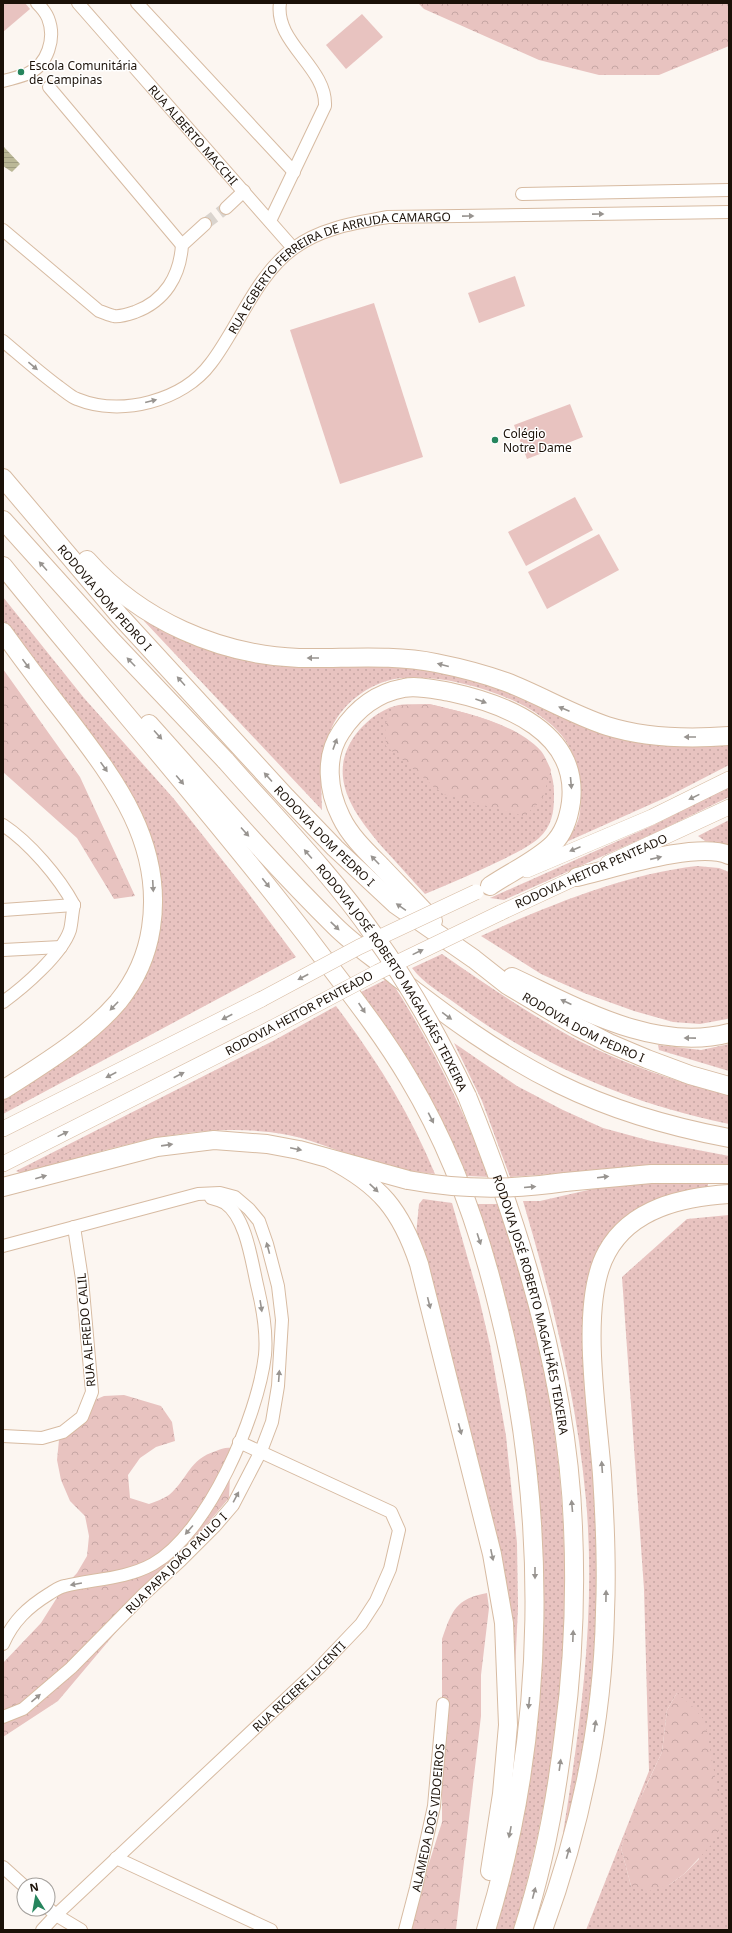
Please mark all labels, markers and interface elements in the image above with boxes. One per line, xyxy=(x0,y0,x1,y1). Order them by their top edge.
place label: Escola Comunitária de Campinas xyxy=(29,57,137,88)
marker: Escola Comunitária de Campinas xyxy=(16,67,26,77)
street label: RUA ALBERTO MACCHI xyxy=(145,81,242,188)
street label: RUA EGBERTO FERREIRA DE ARRUDA CAMARGO xyxy=(224,208,451,337)
one-way arrow xyxy=(592,211,605,217)
one-way arrow xyxy=(462,213,475,219)
one-way arrow xyxy=(27,362,38,371)
one-way arrow xyxy=(144,398,157,404)
place label: Colégio Notre Dame xyxy=(503,425,572,456)
marker: Colégio Notre Dame xyxy=(490,435,500,445)
street label: RODOVIA DOM PEDRO I xyxy=(54,540,156,654)
one-way arrow xyxy=(39,560,48,571)
one-way arrow xyxy=(306,655,319,661)
one-way arrow xyxy=(126,657,136,667)
one-way arrow xyxy=(22,658,30,669)
one-way arrow xyxy=(436,661,449,667)
one-way arrow xyxy=(176,676,185,686)
one-way arrow xyxy=(475,698,487,704)
one-way arrow xyxy=(559,706,570,712)
one-way arrow xyxy=(153,730,163,740)
one-way arrow xyxy=(683,734,696,740)
one-way arrow xyxy=(332,738,338,750)
one-way arrow xyxy=(100,762,108,773)
one-way arrow xyxy=(264,772,273,782)
one-way arrow xyxy=(175,774,184,785)
one-way arrow xyxy=(568,777,574,789)
street label: RODOVIA DOM PEDRO I xyxy=(271,781,379,889)
one-way arrow xyxy=(688,793,700,800)
one-way arrow xyxy=(240,827,249,836)
street label: RODOVIA HEITOR PENTEADO xyxy=(512,830,670,912)
one-way arrow xyxy=(569,847,581,853)
one-way arrow xyxy=(303,849,312,859)
one-way arrow xyxy=(370,855,380,865)
one-way arrow xyxy=(650,855,662,861)
street label: RODOVIA JOSÉ ROBERTO MAGALHÃES TEIXEIRA xyxy=(313,860,472,1094)
one-way arrow xyxy=(261,878,270,889)
one-way arrow xyxy=(150,880,157,892)
one-way arrow xyxy=(396,903,406,911)
one-way arrow xyxy=(330,921,340,930)
one-way arrow xyxy=(412,949,424,955)
street label: RODOVIA HEITOR PENTEADO xyxy=(222,967,376,1059)
one-way arrow xyxy=(297,974,309,981)
street label: RODOVIA DOM PEDRO I xyxy=(519,988,647,1066)
one-way arrow xyxy=(561,999,572,1005)
one-way arrow xyxy=(109,1001,119,1011)
one-way arrow xyxy=(358,1003,366,1013)
one-way arrow xyxy=(442,1011,452,1019)
one-way arrow xyxy=(221,1014,233,1020)
one-way arrow xyxy=(684,1035,697,1041)
one-way arrow xyxy=(105,1072,116,1078)
one-way arrow xyxy=(173,1072,185,1079)
one-way arrow xyxy=(428,1113,434,1124)
one-way arrow xyxy=(57,1131,69,1137)
one-way arrow xyxy=(161,1142,173,1148)
one-way arrow xyxy=(289,1147,302,1153)
street label: RODOVIA JOSÉ ROBERTO MAGALHÃES TEIXEIRA xyxy=(489,1172,573,1436)
one-way arrow xyxy=(34,1173,47,1179)
one-way arrow xyxy=(597,1174,609,1181)
one-way arrow xyxy=(369,1183,379,1192)
one-way arrow xyxy=(524,1184,536,1190)
one-way arrow xyxy=(476,1233,482,1245)
one-way arrow xyxy=(265,1241,271,1253)
street label: RUA ALFREDO CALIL xyxy=(73,1272,99,1388)
one-way arrow xyxy=(427,1297,433,1309)
one-way arrow xyxy=(258,1300,264,1312)
one-way arrow xyxy=(276,1370,283,1382)
one-way arrow xyxy=(458,1423,464,1435)
one-way arrow xyxy=(598,1460,605,1473)
one-way arrow xyxy=(233,1491,240,1503)
one-way arrow xyxy=(568,1500,575,1512)
street label: RUA PAPA JOÃO PAULO I xyxy=(122,1509,230,1617)
one-way arrow xyxy=(185,1524,194,1535)
one-way arrow xyxy=(489,1549,495,1561)
one-way arrow xyxy=(532,1567,538,1580)
one-way arrow xyxy=(70,1581,82,1587)
one-way arrow xyxy=(603,1589,609,1602)
one-way arrow xyxy=(570,1629,576,1642)
street label: RUA RICIERE LUCENTI xyxy=(248,1637,349,1735)
one-way arrow xyxy=(31,1693,42,1702)
one-way arrow xyxy=(526,1697,532,1709)
one-way arrow xyxy=(592,1720,598,1732)
street label: ALAMEDA DOS VIDOEIROS xyxy=(407,1742,448,1893)
one-way arrow xyxy=(557,1759,563,1771)
one-way arrow xyxy=(507,1825,513,1838)
one-way arrow xyxy=(565,1847,571,1859)
north arrow xyxy=(16,1877,56,1917)
text: N xyxy=(28,1878,40,1895)
one-way arrow xyxy=(531,1886,537,1898)

